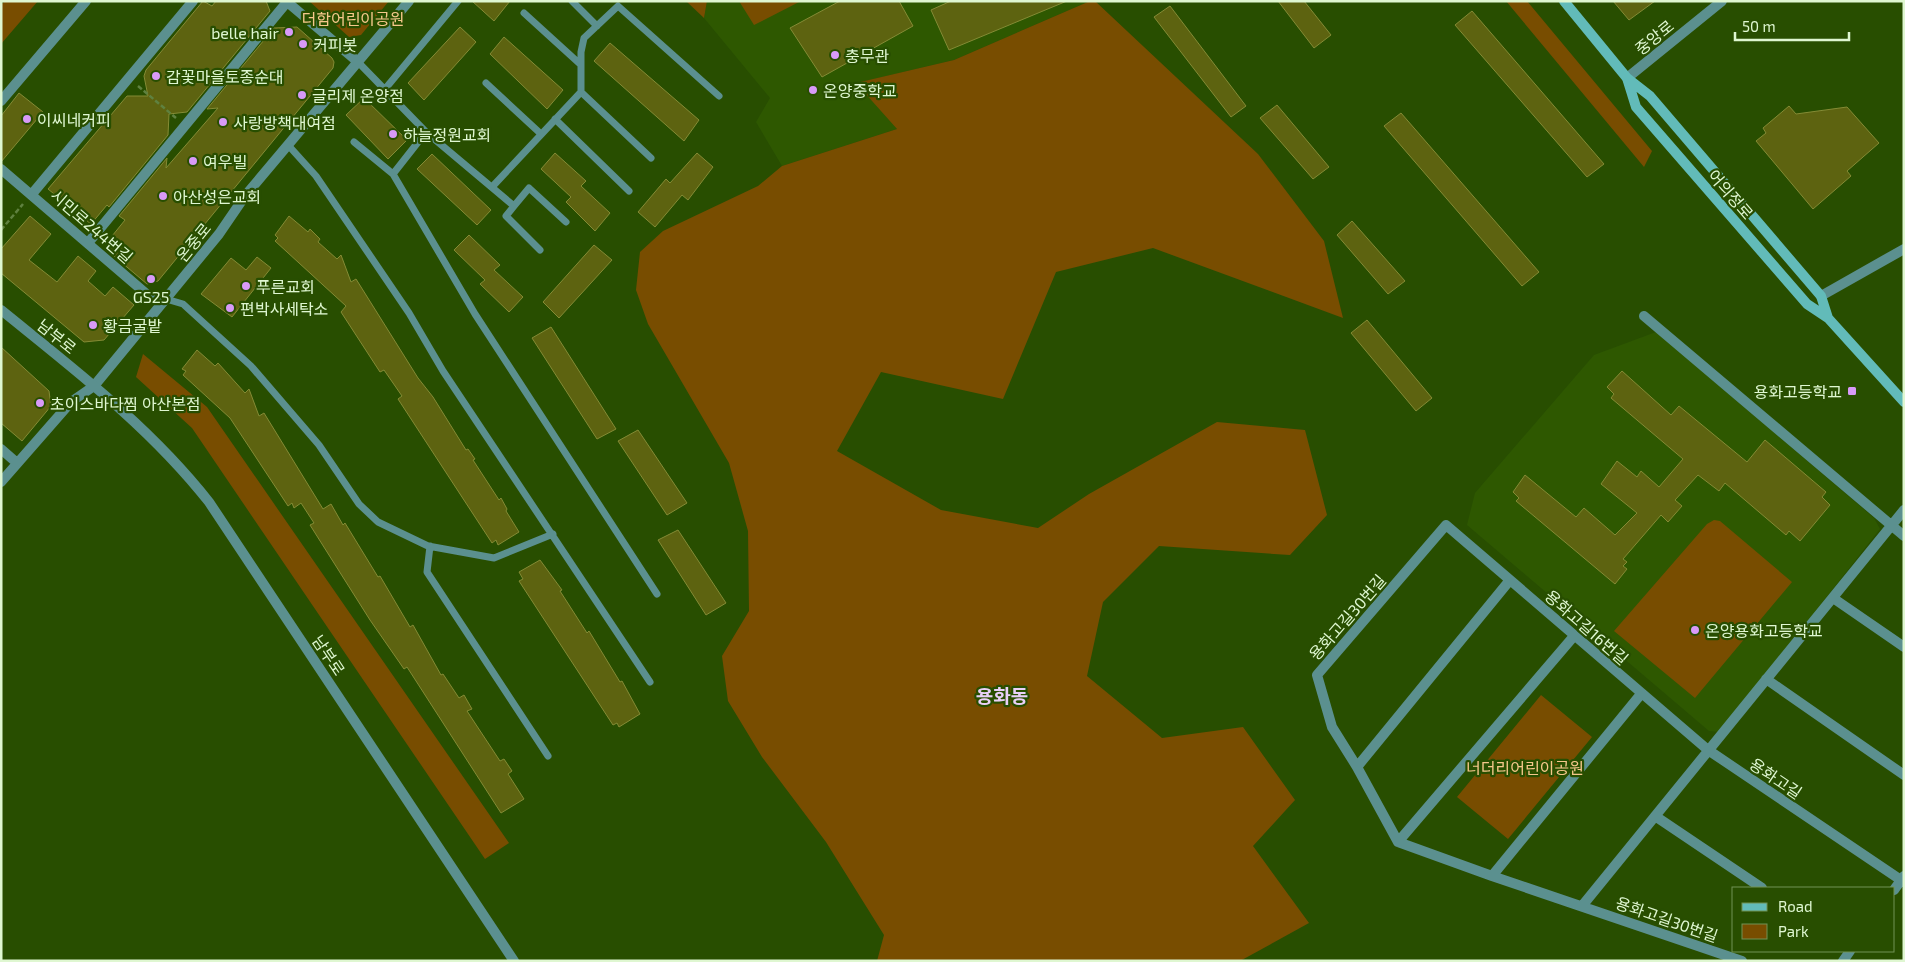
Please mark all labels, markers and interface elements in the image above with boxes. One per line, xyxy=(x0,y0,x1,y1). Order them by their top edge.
park label: 더함어린이공원 xyxy=(301,9,405,28)
scale bar xyxy=(1735,10,1849,42)
street label: 중앙로 xyxy=(1631,16,1677,58)
text: 50 m xyxy=(1742,17,1776,35)
place label: belle hair xyxy=(211,23,280,42)
marker: belle hair xyxy=(283,26,295,38)
place label: 커피봇 xyxy=(313,35,357,54)
marker: 커피봇 xyxy=(297,38,309,50)
place label: 충무관 xyxy=(845,46,889,65)
marker: 충무관 xyxy=(829,49,841,61)
place label: 감꽃마을토종순대 xyxy=(166,67,284,86)
marker: 감꽃마을토종순대 xyxy=(150,70,162,82)
place label: 온양중학교 xyxy=(823,81,897,100)
marker: 온양중학교 xyxy=(807,84,819,96)
place label: 글리제 온양점 xyxy=(312,86,404,105)
marker: 글리제 온양점 xyxy=(296,89,308,101)
place label: 이씨네커피 xyxy=(37,110,111,129)
marker: 이씨네커피 xyxy=(21,113,33,125)
place label: 사랑방책대여점 xyxy=(233,113,336,132)
marker: 사랑방책대여점 xyxy=(217,116,229,128)
place label: 하늘정원교회 xyxy=(403,125,491,144)
marker: 하늘정원교회 xyxy=(387,128,399,140)
place label: 여우빌 xyxy=(203,152,247,171)
marker: 여우빌 xyxy=(187,155,199,167)
street label: 어의정로 xyxy=(1705,166,1758,223)
street label: 시민로244번길 xyxy=(47,185,137,267)
place label: 아산성은교회 xyxy=(173,187,261,206)
marker: 아산성은교회 xyxy=(157,190,169,202)
street label: 온중로 xyxy=(172,219,214,265)
marker: GS25 xyxy=(145,273,157,285)
place label: 푸른교회 xyxy=(256,277,315,296)
marker: 푸른교회 xyxy=(240,280,252,292)
place label: GS25 xyxy=(133,287,169,306)
place label: 편박사세탁소 xyxy=(240,299,328,318)
marker: 편박사세탁소 xyxy=(224,302,236,314)
street label: 남부로 xyxy=(34,315,80,357)
place label: 황금굴밭 xyxy=(103,316,162,335)
marker: 황금굴밭 xyxy=(87,319,99,331)
place label: 용화고등학교 xyxy=(1754,382,1842,401)
marker: 용화고등학교 xyxy=(1846,385,1858,397)
place label: 초이스바다찜 아산본점 xyxy=(50,394,201,413)
marker: 초이스바다찜 아산본점 xyxy=(34,397,46,409)
street label: 용화고길30번길 xyxy=(1305,570,1389,664)
street label: 용화고길16번길 xyxy=(1542,586,1632,668)
place label: 온양용화고등학교 xyxy=(1705,621,1823,640)
marker: 온양용화고등학교 xyxy=(1689,624,1701,636)
street label: 남부로 xyxy=(309,631,349,679)
district label: 용화동 xyxy=(976,684,1028,707)
street label: 용화고길 xyxy=(1746,754,1806,802)
park label: 너더리어린이공원 xyxy=(1466,758,1584,777)
legend xyxy=(1732,887,1895,952)
street label: 용화고길30번길 xyxy=(1613,893,1721,945)
text: Road xyxy=(1778,897,1813,915)
text: Park xyxy=(1778,922,1809,940)

